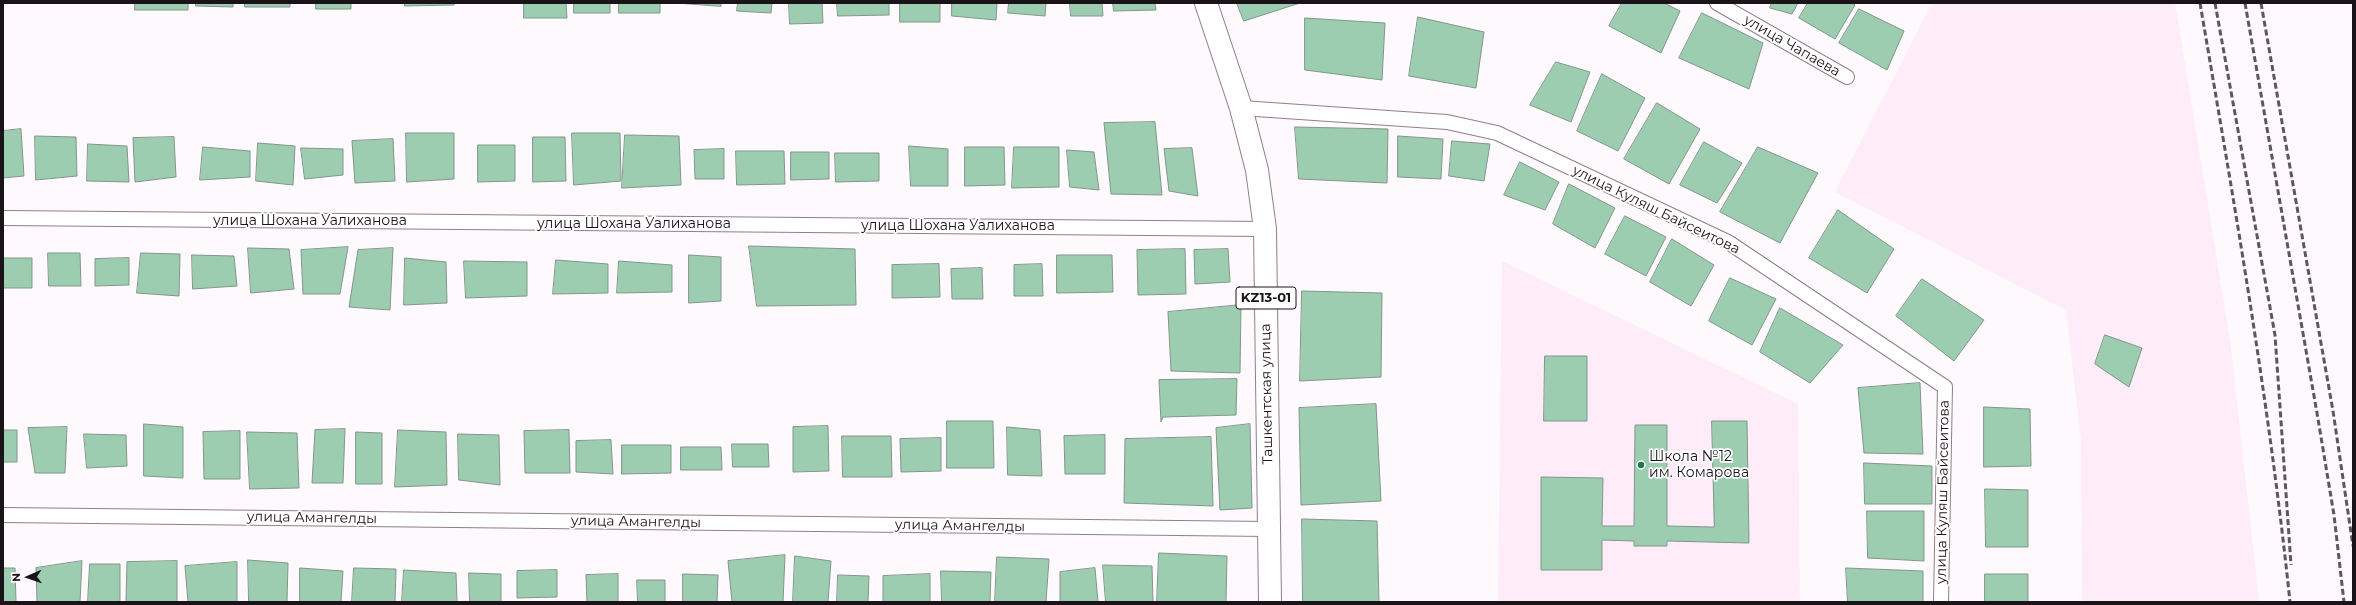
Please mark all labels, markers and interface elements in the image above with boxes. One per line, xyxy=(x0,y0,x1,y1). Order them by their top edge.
street label: улица Чапаева xyxy=(1741,12,1843,80)
street label: улица Куляш Байсеитова xyxy=(1570,162,1742,258)
street label: улица Шохана Уалиханова xyxy=(213,213,407,229)
street label: улица Шохана Уалиханова xyxy=(537,216,731,232)
street label: улица Шохана Уалиханова xyxy=(861,218,1055,234)
road number: KZ13-01 xyxy=(1236,287,1296,309)
street label: Ташкентская улица xyxy=(1257,323,1277,465)
street label: улица Куляш Байсеитова xyxy=(1933,400,1953,584)
place label: Школа №12 им. Комарова xyxy=(1649,449,1749,482)
marker: Школа №12 им. Комарова xyxy=(1636,460,1646,470)
street label: улица Амангелды xyxy=(247,508,377,528)
street label: улица Амангелды xyxy=(571,512,701,532)
street label: улица Амангелды xyxy=(895,516,1025,536)
north arrow xyxy=(8,557,48,597)
text: N xyxy=(9,573,23,582)

